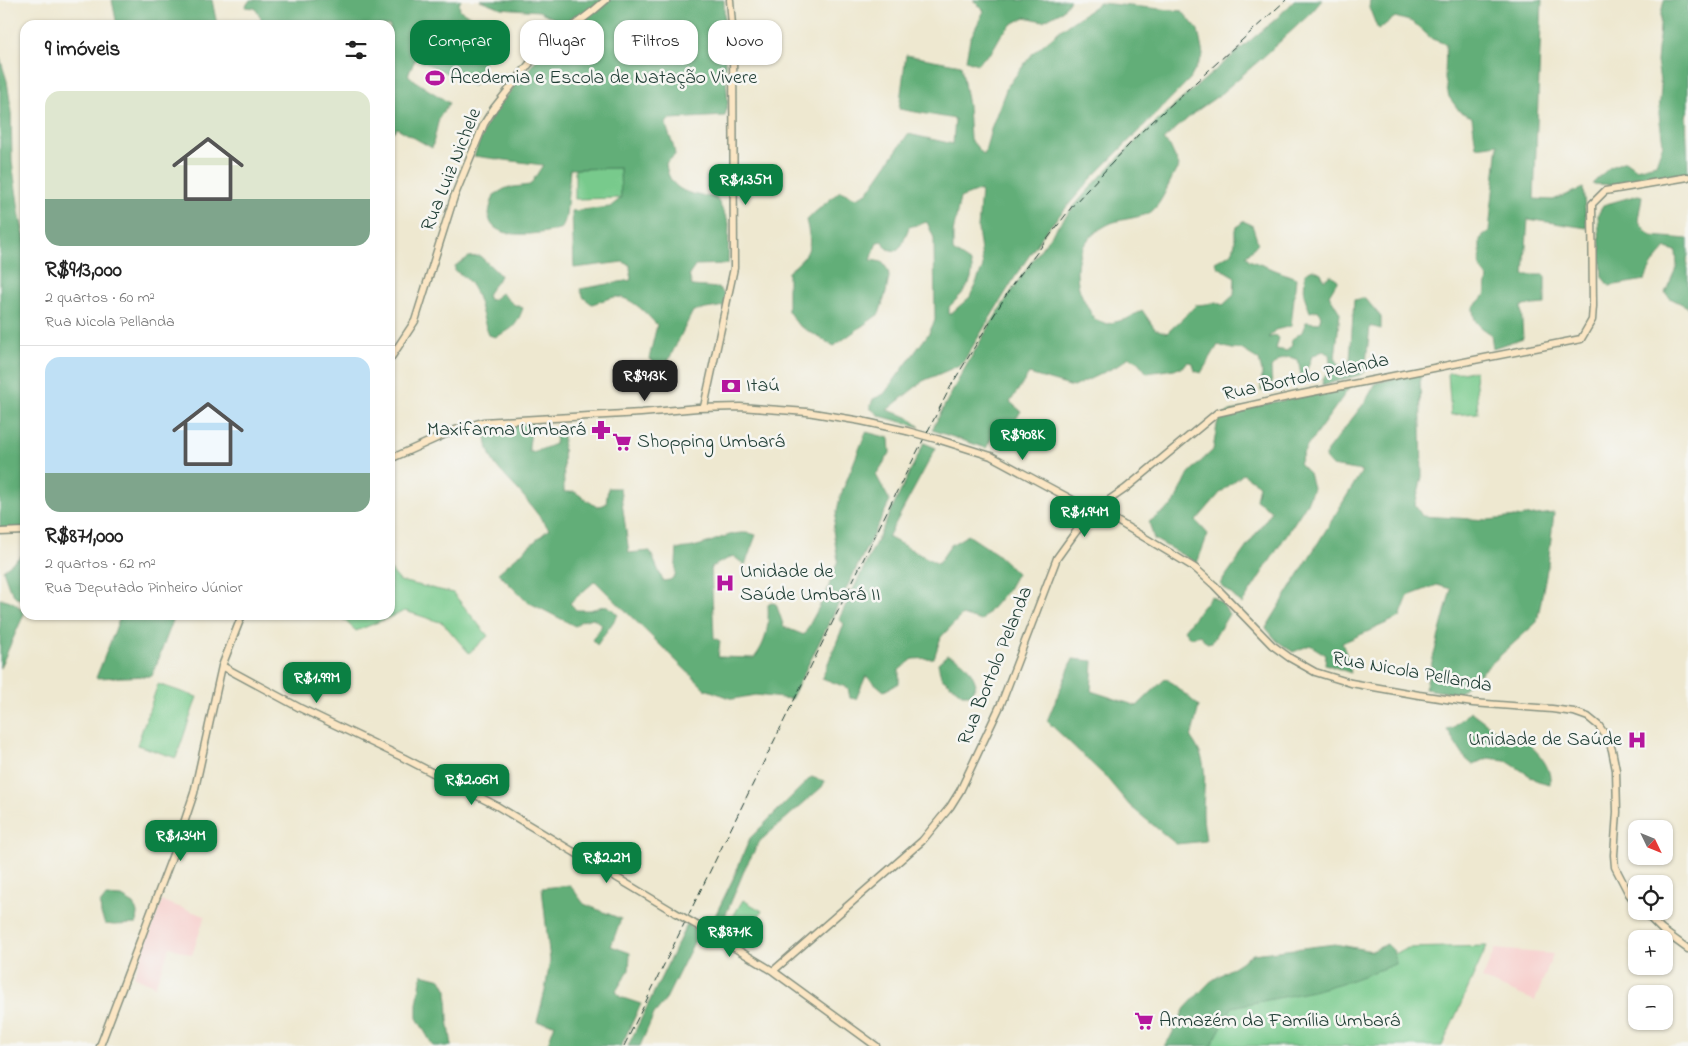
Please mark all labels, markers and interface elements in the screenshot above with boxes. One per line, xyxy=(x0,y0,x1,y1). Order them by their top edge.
chip: Comprar xyxy=(410,20,510,65)
chip: Alugar xyxy=(520,20,604,65)
chip: Filtros xyxy=(614,20,698,65)
chip: Novo xyxy=(708,20,782,65)
text: 9 imóveis xyxy=(45,35,120,65)
icon: filters xyxy=(342,36,370,64)
place label: Acedemia e Escola de Natação Vivere xyxy=(450,64,757,93)
sports icon: Acedemia e Escola de Natação Vivere xyxy=(424,67,446,89)
street label: Rua Luiz Nichele xyxy=(414,104,490,236)
icon: home xyxy=(163,124,253,214)
pin: R$1.35M xyxy=(700,164,792,206)
text: R$1.35M xyxy=(720,168,772,192)
text: R$913,000 xyxy=(45,256,122,286)
text: 2 quartos · 60 m² xyxy=(45,286,155,310)
text: Rua Nicola Pellanda xyxy=(45,310,175,334)
street label: Rua Bortolo Pelanda xyxy=(1220,346,1392,410)
pin: R$913K xyxy=(604,360,686,402)
text: R$913K xyxy=(624,364,666,388)
place label: Itaú xyxy=(746,372,780,401)
bank icon: Itaú xyxy=(720,375,742,397)
icon: home xyxy=(163,389,253,479)
place label: Maxifarma Umbará xyxy=(427,416,586,445)
pin: R$908K xyxy=(982,418,1064,461)
pharmacy icon: Maxifarma Umbará xyxy=(590,419,612,441)
text: R$908K xyxy=(1001,423,1045,447)
place label: Shopping Umbará xyxy=(637,428,785,458)
supermarket icon: Shopping Umbará xyxy=(611,431,633,453)
pin: R$1.94M xyxy=(1039,496,1131,538)
text: R$1.94M xyxy=(1061,500,1109,524)
text: R$871,000 xyxy=(45,522,123,552)
text: 2 quartos · 62 m² xyxy=(45,552,156,576)
place label: Unidade de Saúde Umbará II xyxy=(740,558,880,610)
hospital icon: Unidade de Saúde Umbará II xyxy=(714,572,736,594)
text: Rua Deputado Pinheiro Júnior xyxy=(45,576,243,600)
street label: Rua Bortolo Pelanda xyxy=(951,582,1041,750)
street label: Rua Nicola Pellanda xyxy=(1330,645,1494,701)
pin: R$1.99M xyxy=(271,662,363,704)
text: R$1.99M xyxy=(294,666,340,690)
place label: Unidade de Saúde xyxy=(1468,726,1622,755)
hospital icon: Unidade de Saúde xyxy=(1626,729,1648,751)
pin: R$2.06M xyxy=(426,764,518,806)
text: R$2.06M xyxy=(445,768,499,792)
pin: R$1.34M xyxy=(135,820,227,862)
north arrow xyxy=(1628,820,1672,865)
map controls xyxy=(1628,820,1673,1030)
text: R$1.34M xyxy=(156,824,206,848)
pin: R$2.2M xyxy=(566,842,648,884)
text: R$2.2M xyxy=(583,846,631,870)
button: locate xyxy=(1628,875,1673,920)
pin: R$871K xyxy=(689,916,771,958)
text: R$871K xyxy=(708,920,752,944)
button: + xyxy=(1628,930,1673,975)
button: − xyxy=(1628,985,1673,1030)
place label: Armazém da Família Umbará xyxy=(1159,1007,1400,1036)
supermarket icon: Armazém da Família Umbará xyxy=(1133,1010,1155,1032)

